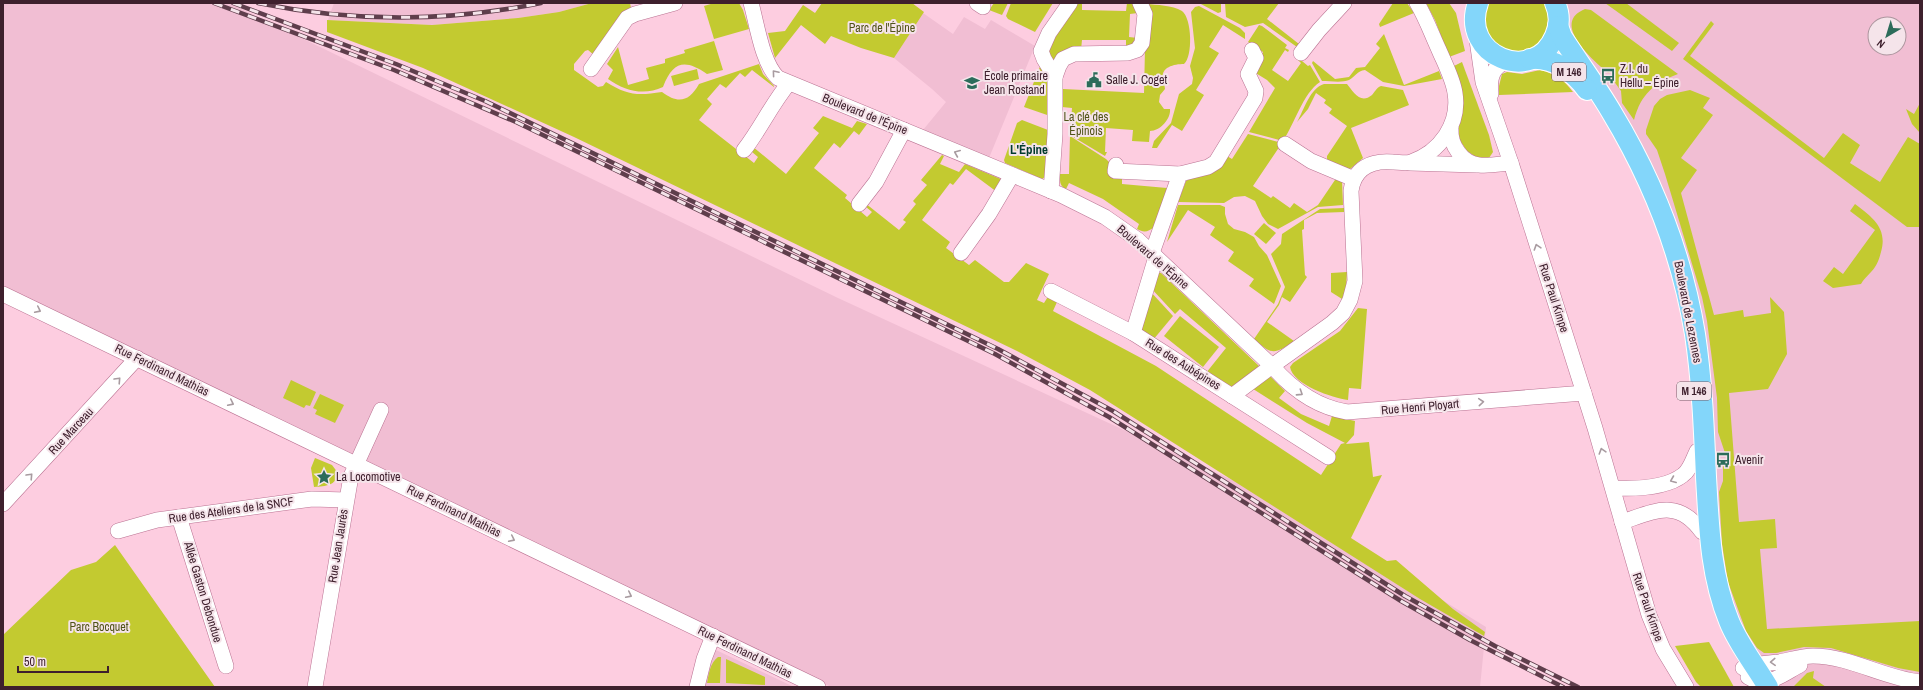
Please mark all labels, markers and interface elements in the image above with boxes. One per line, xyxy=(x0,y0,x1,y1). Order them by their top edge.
north arrow xyxy=(1867,16,1907,56)
park label: Parc de l'Épine xyxy=(849,20,915,36)
text: N xyxy=(1874,36,1888,51)
place label: Z.I. du Hellu – Épine xyxy=(1620,61,1679,91)
road number: M 146 xyxy=(1552,63,1586,81)
bus stop icon: Z.I. du Hellu – Épine xyxy=(1599,67,1617,85)
place label: École primaire Jean Rostand xyxy=(984,68,1048,98)
one-way arrow xyxy=(772,70,779,78)
public building icon: Salle J. Coget xyxy=(1085,71,1103,89)
place label: Salle J. Coget xyxy=(1106,72,1168,88)
school or university icon: École primaire Jean Rostand xyxy=(963,74,981,92)
street label: Boulevard de l'Épine xyxy=(820,90,910,138)
park label: La clé des Épinois xyxy=(1064,109,1109,139)
district label: L'Épine xyxy=(1010,141,1048,158)
one-way arrow xyxy=(954,149,961,157)
street label: Boulevard de l'Épine xyxy=(1114,221,1192,293)
one-way arrow xyxy=(1533,244,1542,251)
street label: Boulevard de Lezennes xyxy=(1670,260,1706,364)
street label: Rue Paul Kimpe xyxy=(1535,261,1573,335)
one-way arrow xyxy=(34,305,42,313)
street label: Rue des Aubépines xyxy=(1142,334,1224,394)
street label: Rue Ferdinand Mathias xyxy=(112,340,212,400)
one-way arrow xyxy=(113,377,121,385)
road number: M 146 xyxy=(1677,382,1711,400)
one-way arrow xyxy=(1296,388,1303,396)
street label: Rue Henri Ployart xyxy=(1380,396,1460,418)
one-way arrow xyxy=(1478,397,1484,406)
one-way arrow xyxy=(227,398,234,406)
street label: Rue Marceau xyxy=(45,404,97,458)
one-way arrow xyxy=(1598,448,1607,455)
bus stop icon: Avenir xyxy=(1714,451,1732,469)
place label: Avenir xyxy=(1734,452,1764,468)
place icon: La Locomotive xyxy=(315,468,333,486)
place label: La Locomotive xyxy=(336,469,401,485)
one-way arrow xyxy=(25,473,32,480)
one-way arrow xyxy=(1670,475,1677,483)
street label: Rue Ferdinand Mathias xyxy=(404,481,504,541)
street label: Rue des Ateliers de la SNCF xyxy=(168,493,294,527)
street label: Rue Jean Jaurès xyxy=(324,508,352,584)
one-way arrow xyxy=(508,534,515,542)
street label: Allée Gaston Debondue xyxy=(180,539,226,644)
street label: Rue Paul Kimpe xyxy=(1629,571,1667,643)
one-way arrow xyxy=(625,590,632,598)
park label: Parc Bocquet xyxy=(69,619,129,635)
street label: Rue Ferdinand Mathias xyxy=(695,622,795,682)
scale bar xyxy=(18,648,108,674)
text: 50 m xyxy=(24,654,46,670)
one-way arrow xyxy=(1770,657,1776,666)

